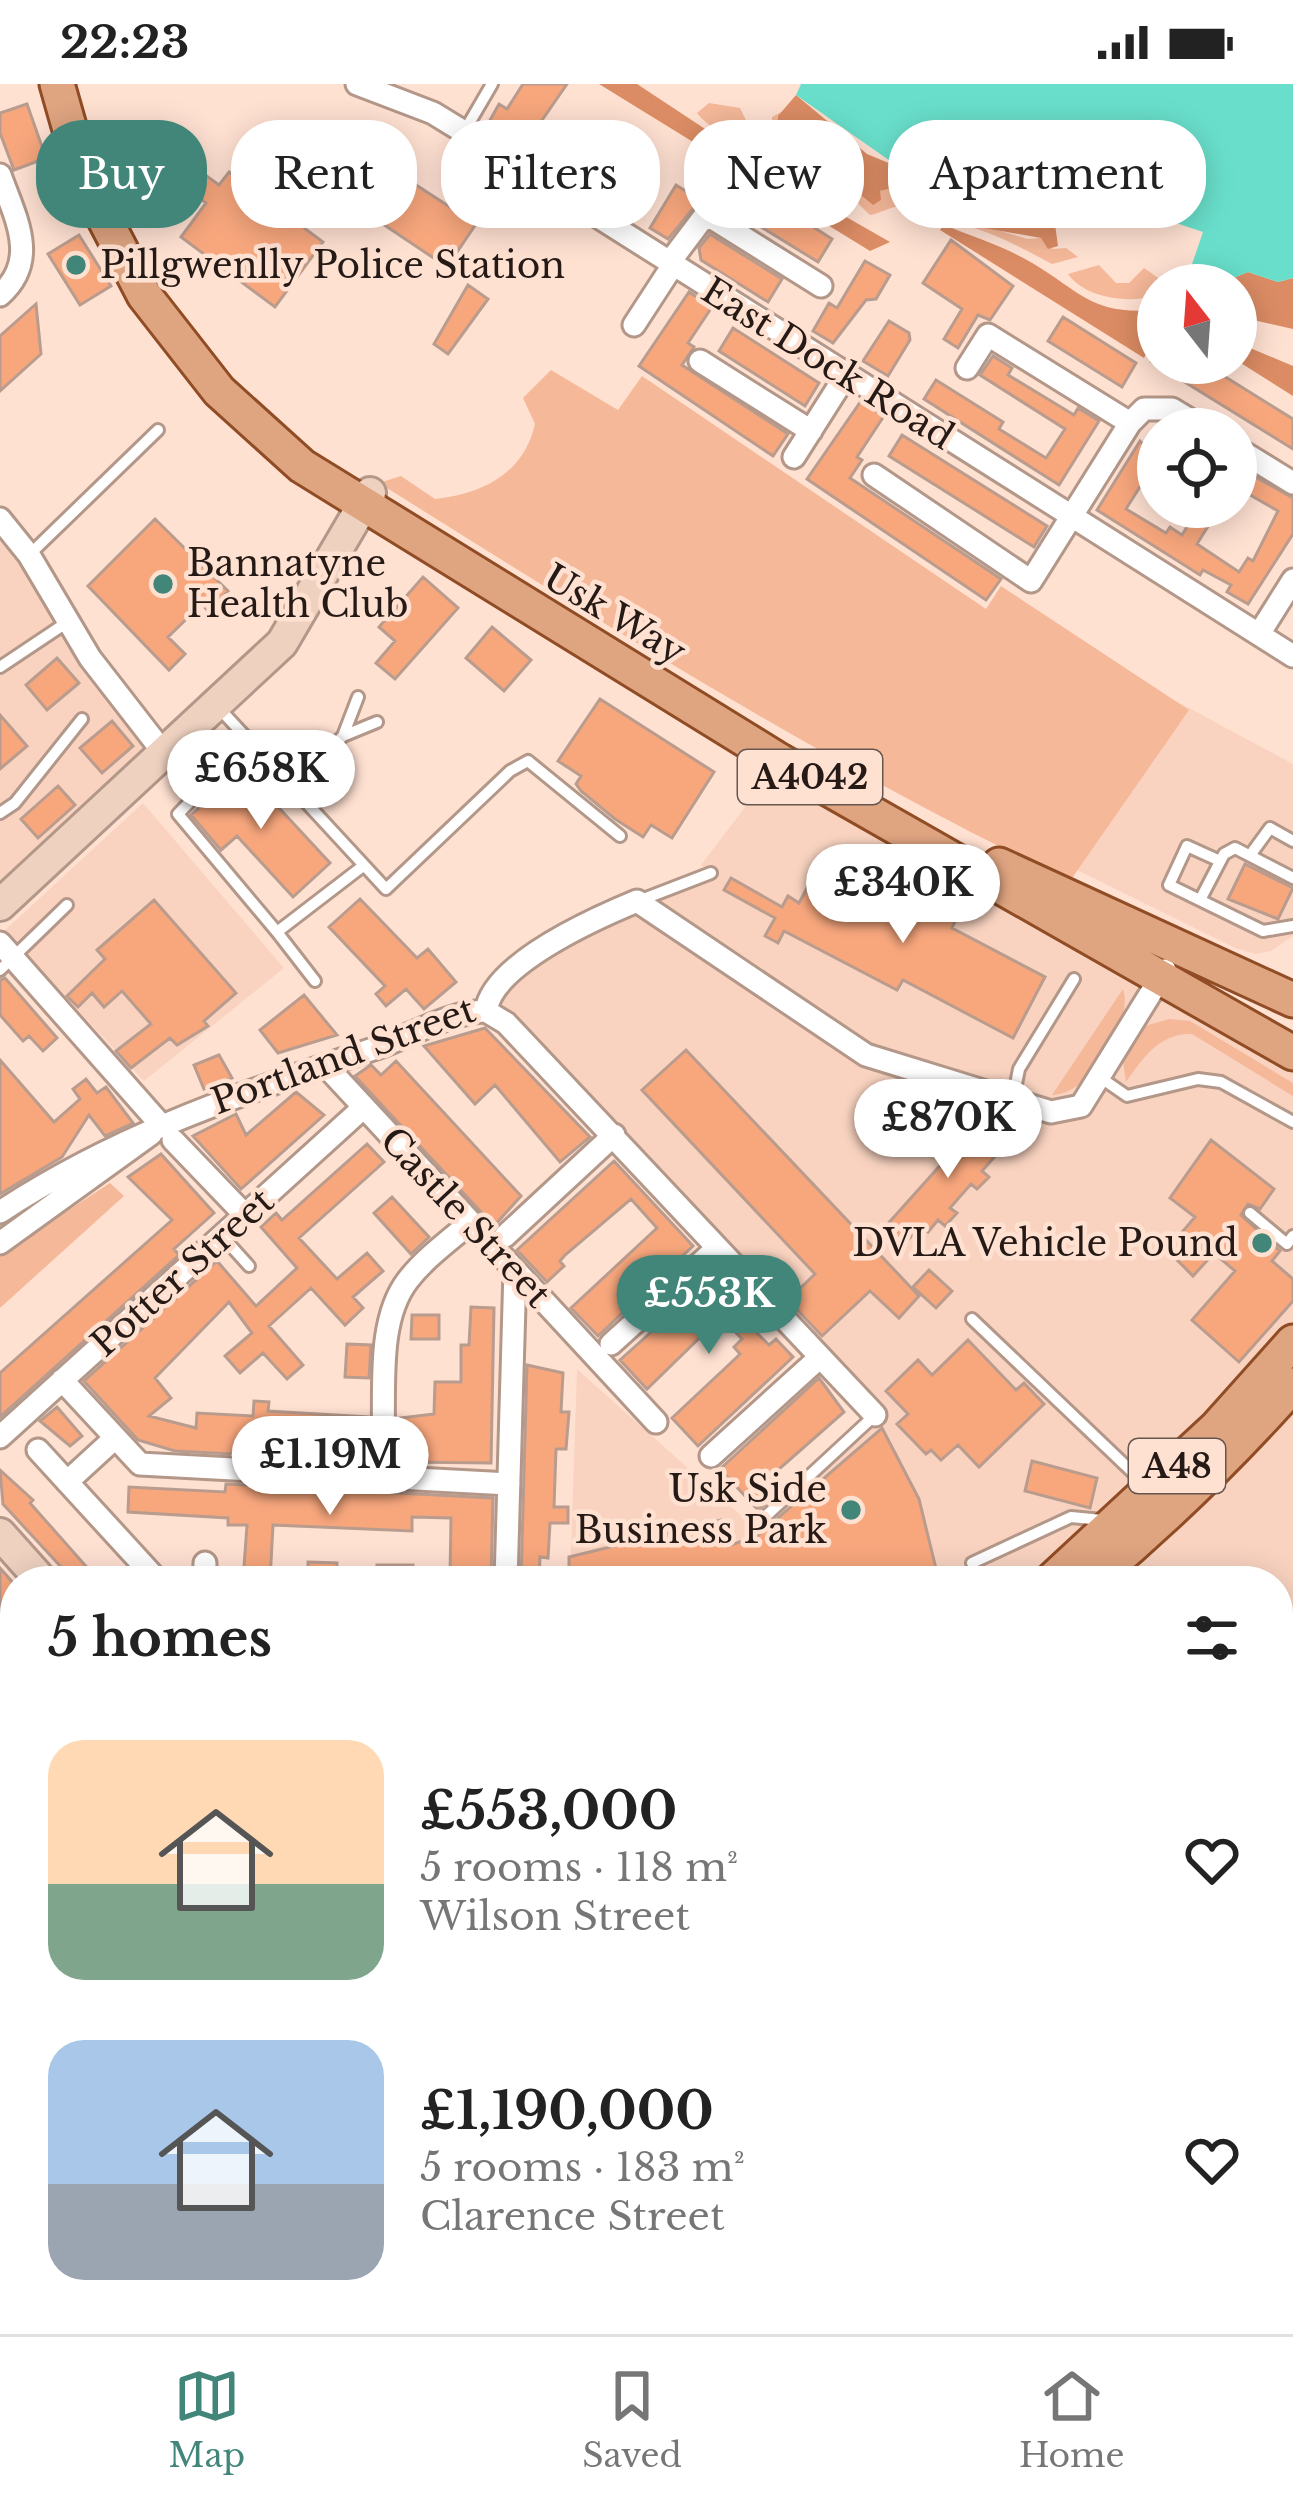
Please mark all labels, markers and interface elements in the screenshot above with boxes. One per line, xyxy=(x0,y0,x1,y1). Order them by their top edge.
text: 22:23 xyxy=(60,14,189,70)
chip: Buy xyxy=(36,120,207,228)
chip: Rent xyxy=(231,120,417,228)
chip: Filters xyxy=(441,120,660,228)
chip: New xyxy=(684,120,864,228)
chip: Apartment xyxy=(888,120,1206,228)
place label: Pillgwenlly Police Station xyxy=(100,243,565,288)
marker: Pillgwenlly Police Station xyxy=(63,252,89,278)
north arrow xyxy=(1137,264,1257,384)
map controls xyxy=(1137,264,1257,528)
street label: East Dock Road xyxy=(693,268,962,459)
button: locate xyxy=(1137,408,1257,528)
place label: Bannatyne Health Club xyxy=(187,541,409,627)
street label: Usk Way xyxy=(535,554,694,674)
marker: Bannatyne Health Club xyxy=(150,571,176,597)
pin: £658K xyxy=(177,730,345,832)
text: £658K xyxy=(194,744,328,793)
road number: A4042 xyxy=(738,750,882,804)
pin: £340K xyxy=(819,844,987,946)
text: £340K xyxy=(833,858,973,907)
street label: Portland Street xyxy=(205,987,482,1124)
pin: £870K xyxy=(864,1079,1032,1181)
text: £870K xyxy=(881,1093,1015,1142)
street label: Castle Street xyxy=(371,1118,561,1317)
street label: Potter Street xyxy=(82,1178,283,1366)
place label: DVLA Vehicle Pound xyxy=(853,1221,1238,1266)
marker: DVLA Vehicle Pound xyxy=(1249,1230,1275,1256)
pin: £553K xyxy=(625,1255,793,1357)
text: £553K xyxy=(644,1269,774,1318)
pin: £1.19M xyxy=(232,1416,428,1518)
text: £1.19M xyxy=(259,1430,401,1479)
road number: A48 xyxy=(1129,1439,1225,1493)
place label: Usk Side Business Park xyxy=(575,1467,827,1553)
marker: Usk Side Business Park xyxy=(838,1497,864,1523)
icon: filters xyxy=(1179,1605,1245,1671)
text: 5 homes xyxy=(48,1607,272,1670)
text: £553,000 xyxy=(420,1780,677,1843)
icon: home xyxy=(144,1788,288,1932)
icon: heart xyxy=(1179,1827,1245,1893)
text: 5 rooms · 118 m² xyxy=(420,1843,738,1892)
text: Wilson Street xyxy=(420,1892,690,1941)
text: £1,190,000 xyxy=(420,2080,714,2143)
icon: home xyxy=(144,2088,288,2232)
icon: heart xyxy=(1179,2127,1245,2193)
text: 5 rooms · 183 m² xyxy=(420,2143,745,2192)
text: Clarence Street xyxy=(420,2192,725,2241)
tab: Map xyxy=(169,2363,245,2476)
tab: Saved xyxy=(582,2363,682,2476)
tab: Home xyxy=(1019,2363,1124,2476)

